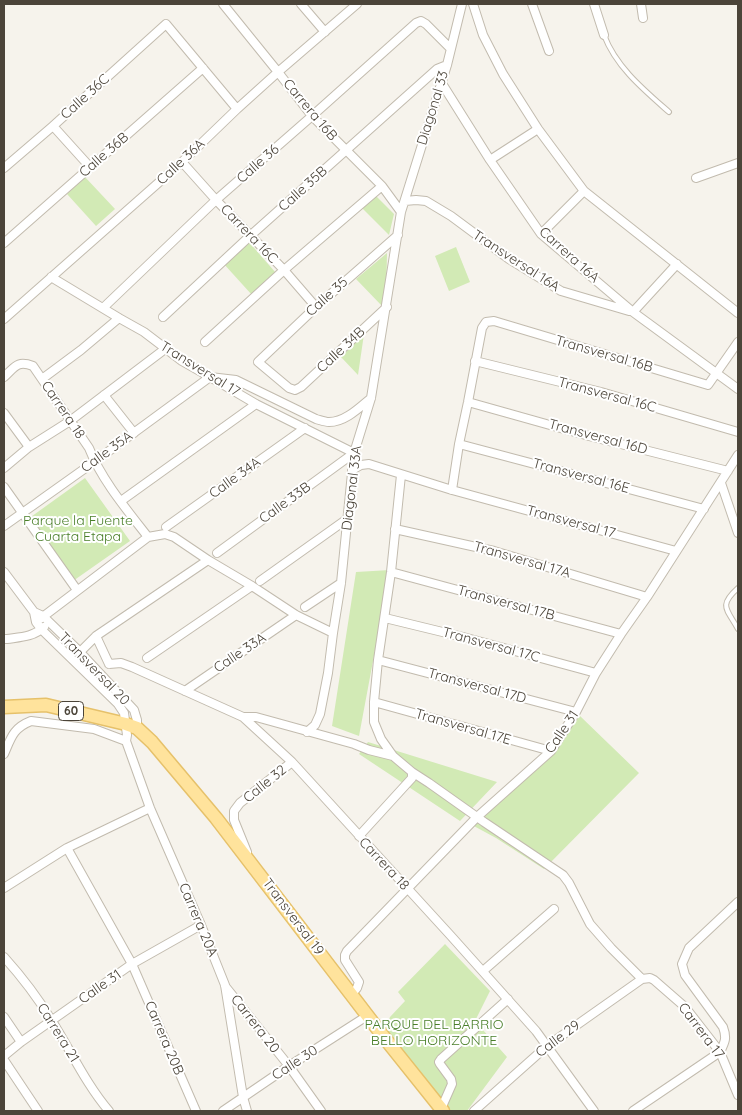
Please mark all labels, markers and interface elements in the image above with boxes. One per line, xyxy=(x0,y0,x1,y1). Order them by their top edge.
street label: Diagonal 33 xyxy=(414,69,452,147)
street label: Calle 36C xyxy=(57,71,113,123)
street label: Carrera 16B xyxy=(279,76,341,144)
street label: Calle 36B xyxy=(76,129,132,181)
street label: Calle 36A xyxy=(153,136,209,188)
street label: Calle 36 xyxy=(233,141,283,187)
street label: Calle 35B xyxy=(275,163,331,215)
street label: Carrera 16C xyxy=(217,201,281,267)
street label: Carrera 16A xyxy=(535,224,603,286)
street label: Transversal 16A xyxy=(469,227,563,295)
street label: Calle 35 xyxy=(303,274,351,320)
street label: Calle 34B xyxy=(314,324,368,376)
street label: Transversal 16B xyxy=(553,332,655,376)
street label: Transversal 17 xyxy=(157,338,243,400)
street label: Transversal 16C xyxy=(556,374,658,416)
street label: Carrera 18 xyxy=(38,378,88,442)
street label: Transversal 16D xyxy=(547,416,649,458)
street label: Calle 35A xyxy=(78,428,136,476)
street label: Diagonal 33A xyxy=(338,444,366,532)
street label: Calle 34A xyxy=(206,454,264,502)
street label: Transversal 16E xyxy=(531,455,631,497)
street label: Calle 33B xyxy=(256,479,314,527)
street label: Transversal 17 xyxy=(525,502,617,542)
park label: Parque la Fuente Cuarta Etapa xyxy=(23,513,133,546)
street label: Transversal 17A xyxy=(472,538,572,582)
street label: Transversal 17B xyxy=(455,582,557,624)
street label: Transversal 17C xyxy=(441,624,541,666)
street label: Transversal 20 xyxy=(55,629,133,709)
street label: Calle 33A xyxy=(211,629,269,677)
street label: Transversal 17D xyxy=(426,665,528,707)
road number: 60 xyxy=(58,701,84,720)
street label: Transversal 17E xyxy=(413,705,513,749)
street label: Calle 31 xyxy=(542,707,582,757)
street label: Calle 32 xyxy=(240,762,290,806)
street label: Carrera 18 xyxy=(355,834,413,894)
street label: Transversal 19 xyxy=(259,875,327,959)
street label: Carrera 20A xyxy=(175,881,221,959)
street label: Calle 31 xyxy=(75,966,125,1008)
street label: Carrera 20 xyxy=(227,991,283,1057)
street label: Carrera 20B xyxy=(141,998,187,1078)
street label: Carrera 21 xyxy=(33,1000,83,1066)
street label: Carrera 17 xyxy=(674,1000,728,1062)
park label: PARQUE DEL BARRIO BELLO HORIZONTE xyxy=(364,1017,504,1050)
street label: Calle 29 xyxy=(532,1017,584,1061)
street label: Calle 30 xyxy=(269,1042,321,1084)

